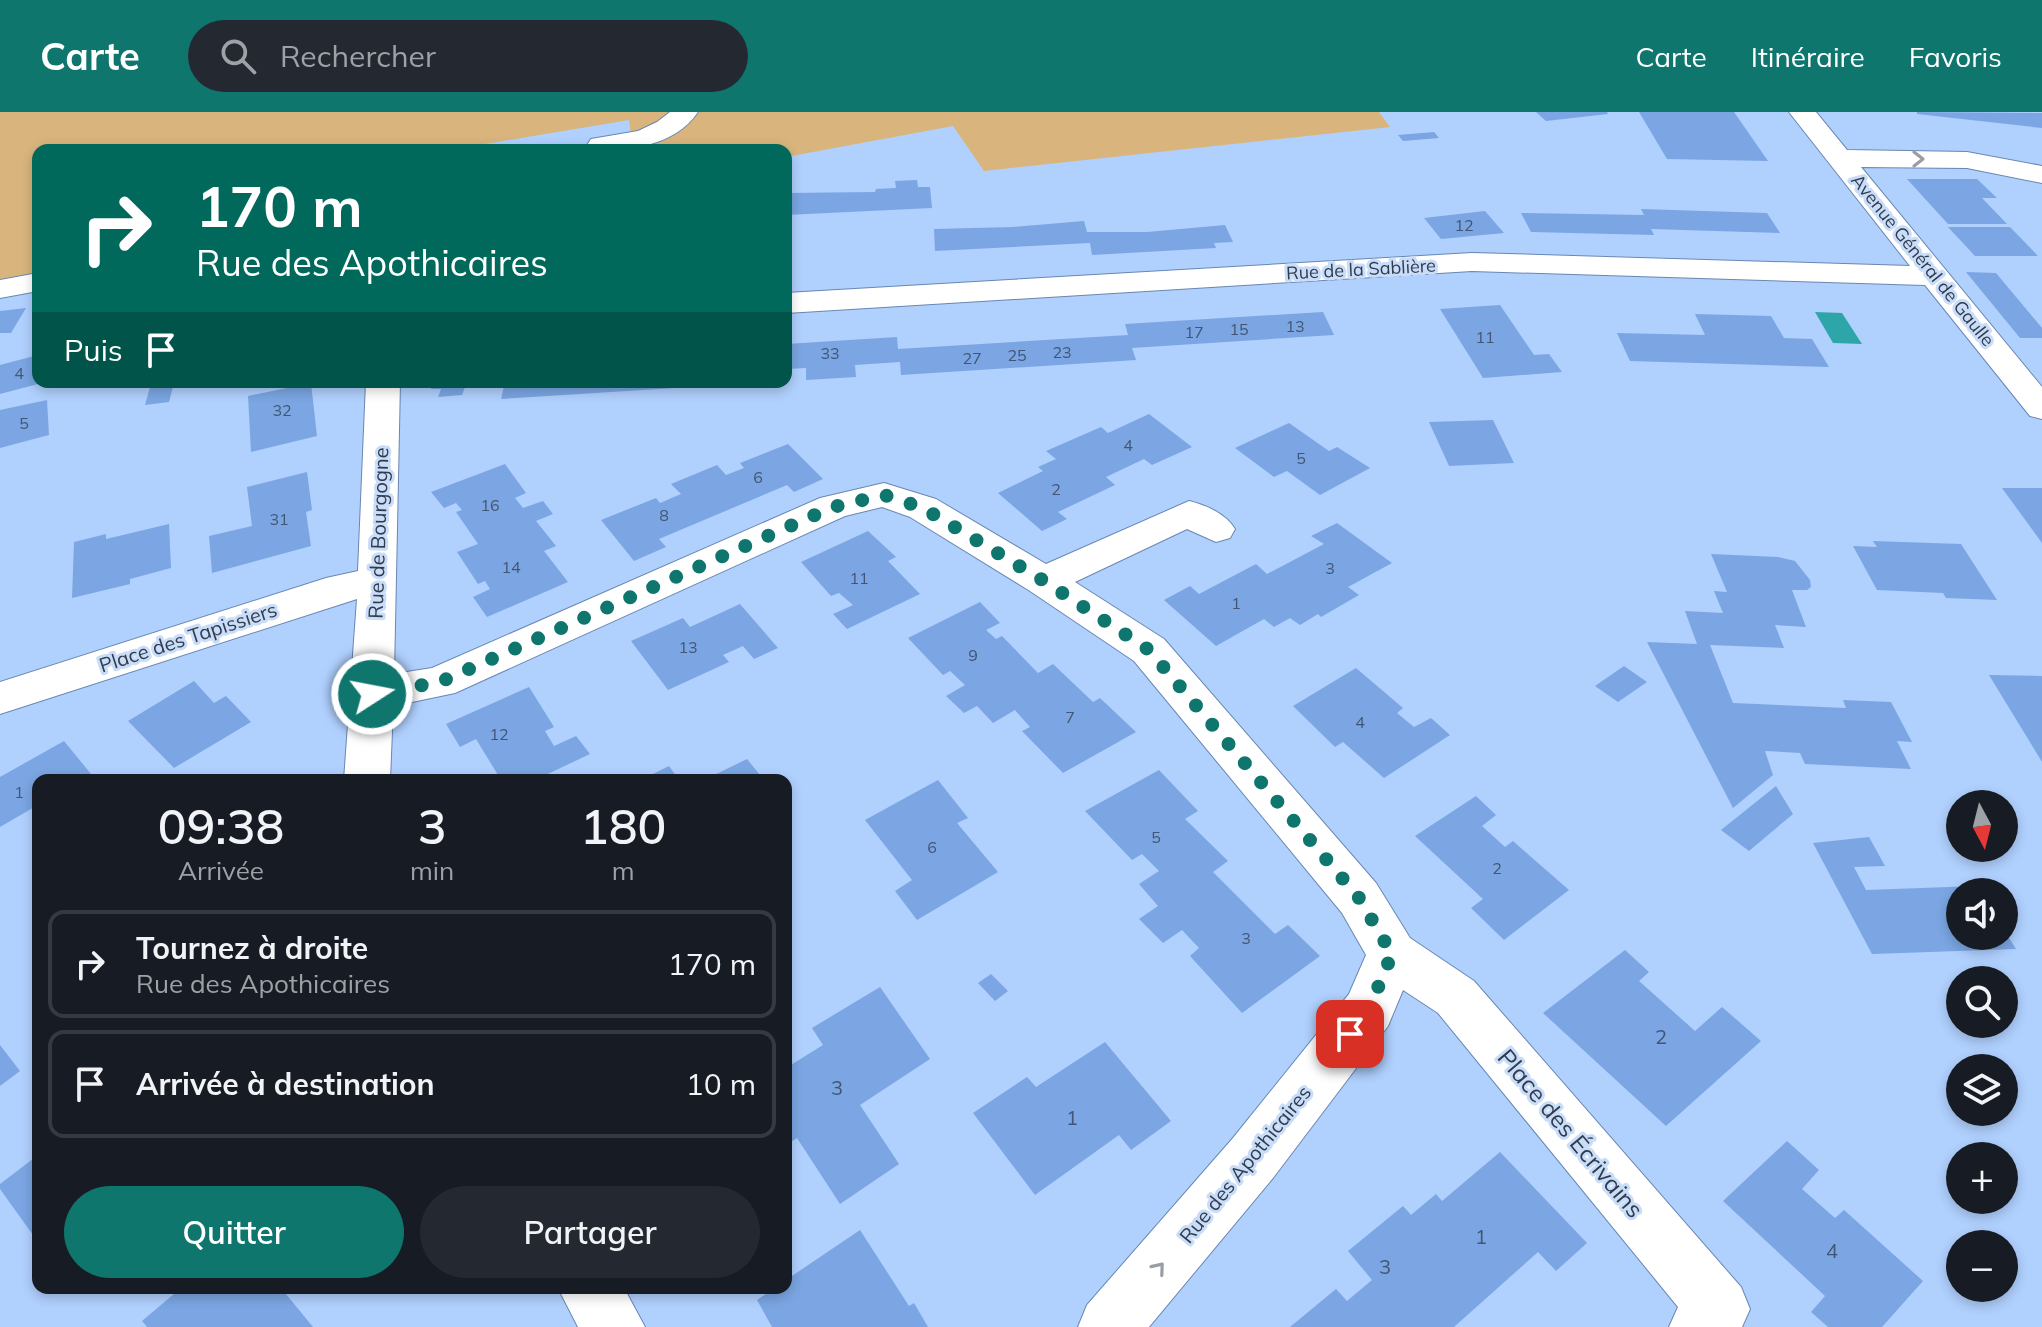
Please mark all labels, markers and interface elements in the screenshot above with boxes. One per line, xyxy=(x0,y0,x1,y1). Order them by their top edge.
search box xyxy=(188,20,748,92)
text: Carte xyxy=(40,32,140,80)
icon: search xyxy=(216,34,260,78)
text: Rechercher xyxy=(280,37,436,75)
text: Carte xyxy=(1635,39,1707,74)
text: Itinéraire xyxy=(1751,39,1865,74)
text: Favoris xyxy=(1909,39,2002,74)
one-way arrow xyxy=(1912,150,1925,168)
street label: Avenue Général de Gaulle xyxy=(1846,169,2000,351)
text: 170 m xyxy=(196,171,363,241)
icon: right xyxy=(64,176,168,280)
house number: 12 xyxy=(1454,215,1474,235)
text: Rue des Apothicaires xyxy=(196,240,548,285)
street label: Rue de la Sablière xyxy=(1286,254,1436,284)
house number: 13 xyxy=(1285,316,1305,336)
house number: 15 xyxy=(1229,319,1249,339)
house number: 17 xyxy=(1184,322,1204,342)
house number: 11 xyxy=(1475,327,1495,347)
icon: arrive xyxy=(139,328,183,372)
text: Puis xyxy=(64,331,123,369)
house number: 23 xyxy=(1052,342,1072,362)
house number: 33 xyxy=(820,343,840,363)
house number: 25 xyxy=(1007,345,1027,365)
house number: 27 xyxy=(962,348,982,368)
house number: 4 xyxy=(14,363,24,383)
house number: 32 xyxy=(272,400,292,420)
house number: 5 xyxy=(19,413,29,433)
house number: 4 xyxy=(1123,435,1133,455)
street label: Rue de Bourgogne xyxy=(363,447,393,619)
house number: 5 xyxy=(1296,448,1306,468)
house number: 6 xyxy=(753,467,763,487)
house number: 2 xyxy=(1051,479,1061,499)
house number: 16 xyxy=(480,495,500,515)
house number: 8 xyxy=(659,505,669,525)
house number: 31 xyxy=(269,509,289,529)
house number: 14 xyxy=(501,557,521,577)
house number: 3 xyxy=(1325,558,1335,578)
house number: 11 xyxy=(849,568,869,588)
house number: 1 xyxy=(1231,593,1241,613)
street label: Place des Tapissiers xyxy=(96,596,280,678)
house number: 13 xyxy=(678,637,698,657)
house number: 9 xyxy=(968,645,978,665)
position arrow xyxy=(330,652,414,736)
house number: 7 xyxy=(1065,707,1075,727)
house number: 4 xyxy=(1355,712,1365,732)
house number: 12 xyxy=(489,724,509,744)
house number: 1 xyxy=(14,782,24,802)
north arrow xyxy=(1946,790,2018,862)
map controls xyxy=(1946,790,2018,1302)
text: 09:38 xyxy=(158,796,284,856)
text: 3 xyxy=(418,796,446,856)
text: 180 xyxy=(580,796,666,856)
house number: 5 xyxy=(1151,827,1161,847)
house number: 6 xyxy=(927,837,937,857)
text: Arrivée xyxy=(178,854,264,887)
text: min xyxy=(410,854,454,887)
text: m xyxy=(612,854,635,887)
house number: 2 xyxy=(1492,858,1502,878)
button: sound xyxy=(1946,878,2018,950)
house number: 3 xyxy=(1241,928,1251,948)
text: Tournez à droite xyxy=(136,929,368,967)
icon: right xyxy=(68,942,112,986)
text: 170 m xyxy=(668,945,756,983)
button: search xyxy=(1946,966,2018,1038)
text: Rue des Apothicaires xyxy=(136,967,390,1000)
pin xyxy=(1316,1000,1384,1068)
icon: arrive xyxy=(1328,1012,1372,1056)
house number: 2 xyxy=(1655,1024,1667,1049)
street label: Place des Écrivains xyxy=(1492,1042,1650,1224)
button: layers xyxy=(1946,1054,2018,1126)
icon: arrive xyxy=(68,1062,112,1106)
text: Arrivée à destination xyxy=(136,1065,435,1103)
text: 10 m xyxy=(686,1065,756,1103)
house number: 3 xyxy=(831,1075,843,1100)
street label: Rue des Apothicaires xyxy=(1174,1080,1316,1248)
house number: 1 xyxy=(1066,1105,1078,1130)
button: + xyxy=(1946,1142,2018,1214)
button: Quitter xyxy=(64,1186,404,1278)
button: Partager xyxy=(420,1186,760,1278)
house number: 1 xyxy=(1475,1224,1487,1249)
button: − xyxy=(1946,1230,2018,1302)
house number: 4 xyxy=(1826,1238,1838,1263)
house number: 3 xyxy=(1379,1254,1391,1279)
one-way arrow xyxy=(1149,1262,1164,1277)

